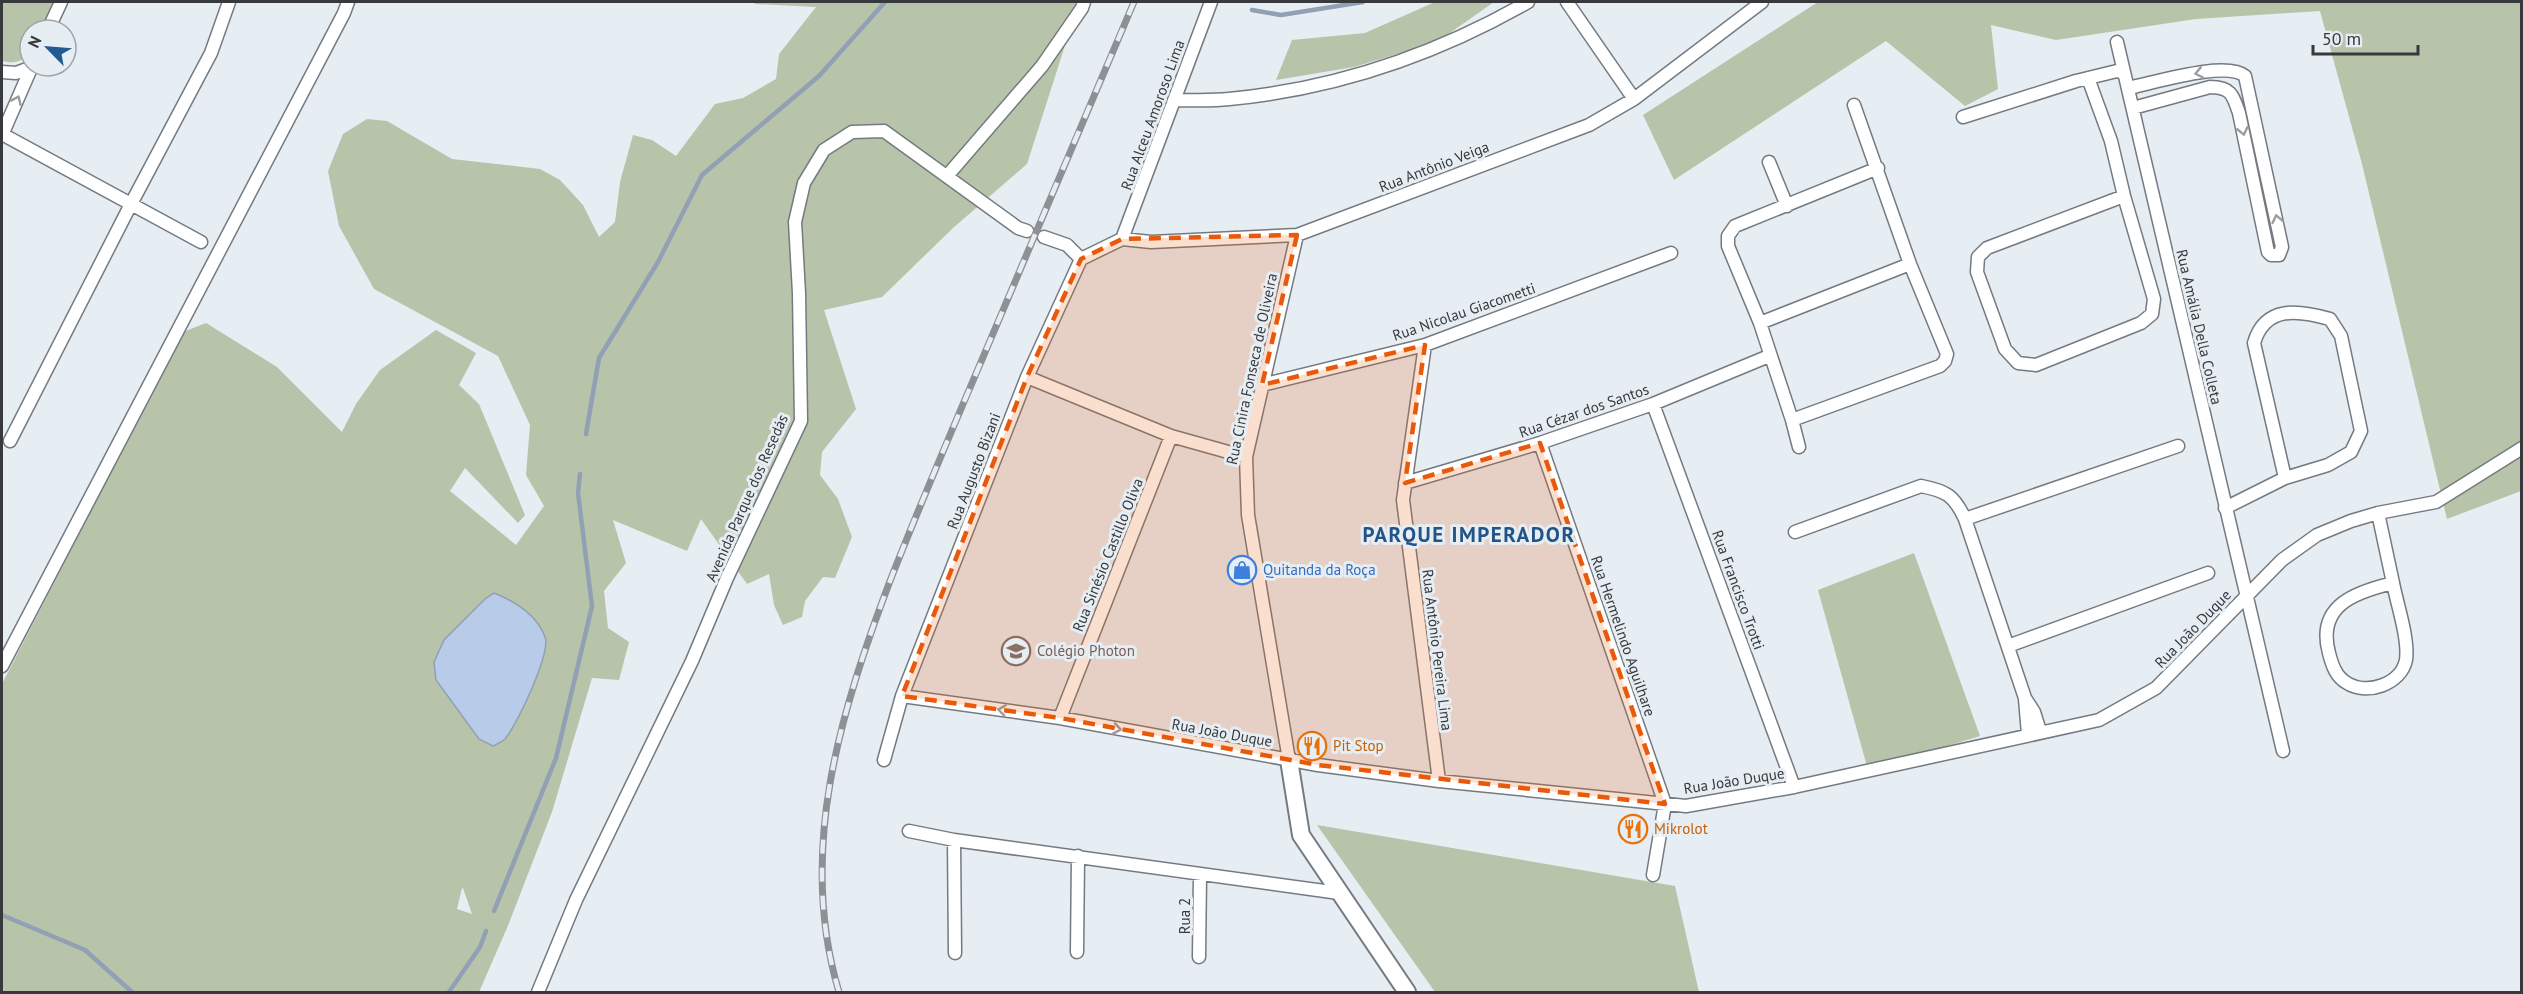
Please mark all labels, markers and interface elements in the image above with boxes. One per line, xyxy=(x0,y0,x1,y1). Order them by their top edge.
north arrow xyxy=(18,18,78,78)
scale bar xyxy=(2313,18,2418,56)
text: 50 m xyxy=(2322,27,2361,50)
text: N xyxy=(23,33,46,51)
street label: Rua Alceu Amoroso Lima xyxy=(1116,37,1189,193)
one-way arrow xyxy=(2194,66,2204,79)
one-way arrow xyxy=(10,96,22,107)
one-way arrow xyxy=(2236,126,2249,136)
street label: Rua Antônio Veiga xyxy=(1376,137,1492,196)
one-way arrow xyxy=(2271,214,2284,224)
street label: Rua Amália Della Colleta xyxy=(2172,247,2227,406)
street label: Rua Cinira Fonseca de Oliveira xyxy=(1222,271,1281,466)
street label: Rua Nicolau Giacometti xyxy=(1390,278,1538,345)
street label: Rua Cézar dos Santos xyxy=(1516,379,1651,442)
street label: Rua Augusto Bizani xyxy=(943,410,1004,532)
street label: Avenida Parque dos Resedás xyxy=(701,411,792,584)
street label: Rua Sinésio Castillo Oliva xyxy=(1068,475,1147,634)
district label: PARQUE IMPERADOR xyxy=(1362,521,1576,548)
street label: Rua Francisco Trotti xyxy=(1708,527,1769,652)
street label: Rua Hermelindo Aguilhare xyxy=(1587,553,1660,719)
shop icon: Quitanda da Roça xyxy=(1226,554,1258,586)
place label: Quitanda da Roça xyxy=(1263,560,1376,579)
street label: Rua Antônio Pereira Lima xyxy=(1418,568,1457,732)
street label: Rua João Duque xyxy=(2150,585,2235,672)
school or university icon: Colégio Photon xyxy=(1000,635,1032,667)
place label: Colégio Photon xyxy=(1037,641,1135,660)
one-way arrow xyxy=(997,705,1006,717)
street label: Rua João Duque xyxy=(1170,714,1274,751)
one-way arrow xyxy=(1112,722,1122,735)
restaurant icon: Pit Stop xyxy=(1296,730,1328,762)
place label: Pit Stop xyxy=(1333,736,1384,755)
street label: Rua João Duque xyxy=(1682,763,1786,798)
restaurant icon: Mikrolot xyxy=(1617,813,1649,845)
place label: Mikrolot xyxy=(1654,819,1708,838)
street label: Rua 2 xyxy=(1175,898,1194,934)

